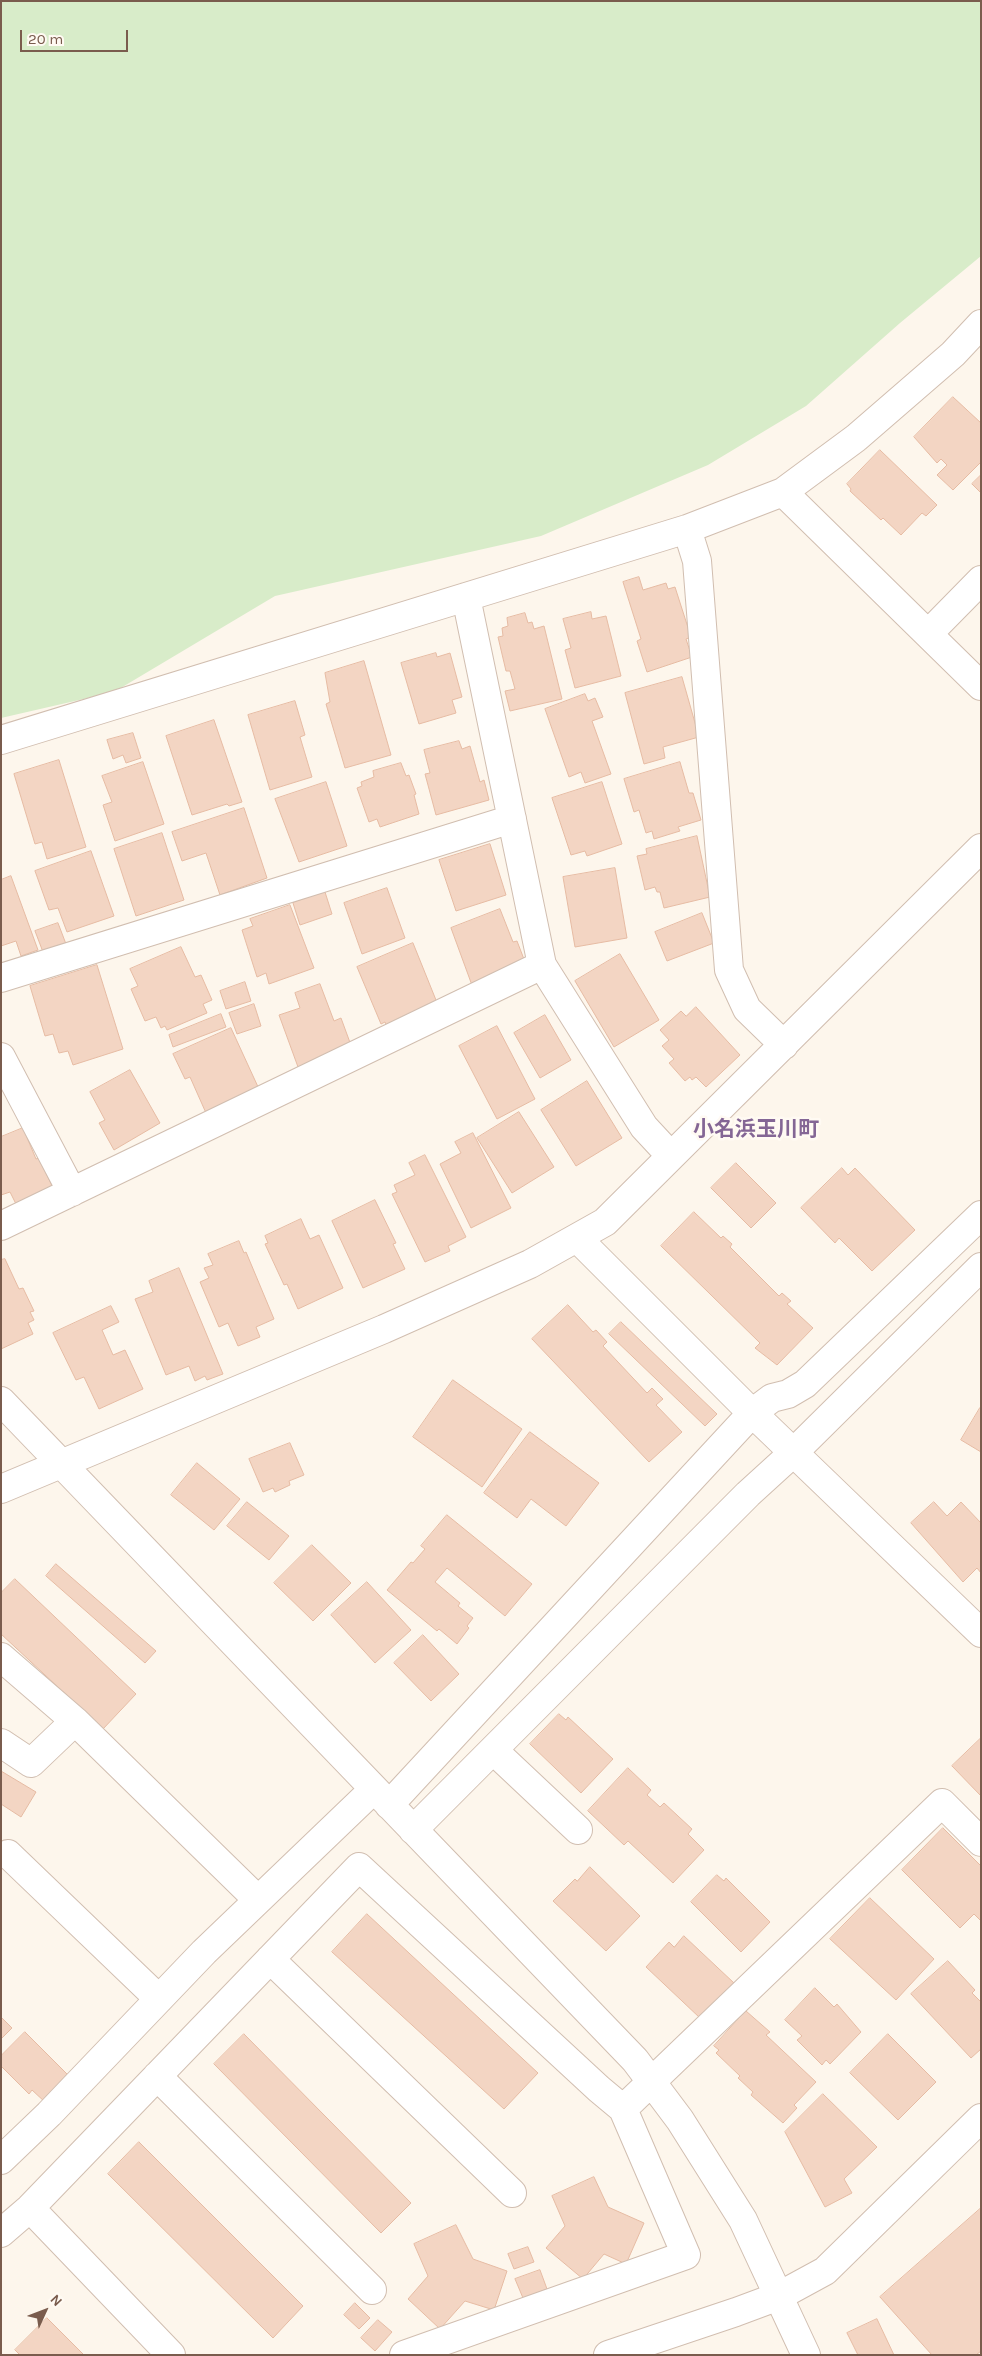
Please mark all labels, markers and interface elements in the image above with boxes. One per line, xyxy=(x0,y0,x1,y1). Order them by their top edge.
scale bar xyxy=(22,20,130,52)
text: 20 m xyxy=(28,30,63,48)
district label: 小名浜玉川町 xyxy=(693,1117,819,1143)
north arrow xyxy=(20,2286,70,2336)
text: N xyxy=(47,2291,66,2310)

